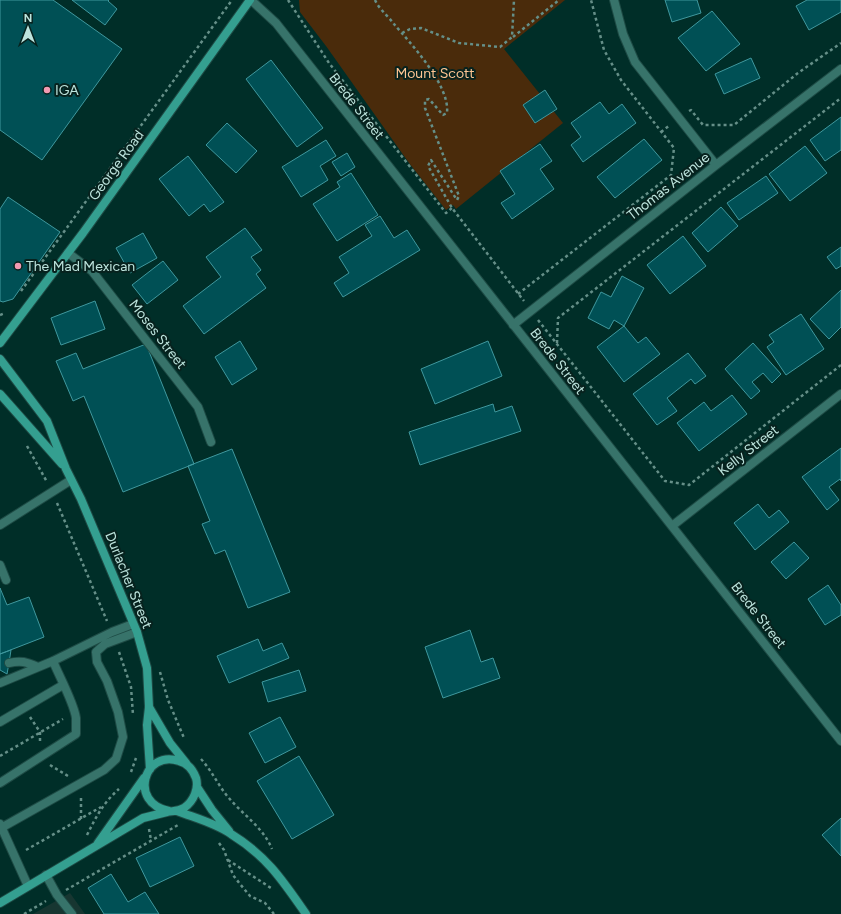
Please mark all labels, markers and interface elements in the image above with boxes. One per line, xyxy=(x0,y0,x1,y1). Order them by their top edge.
north arrow xyxy=(8,8,48,48)
text: N xyxy=(24,12,32,25)
park label: Mount Scott xyxy=(395,65,475,82)
street label: Brede Street xyxy=(325,70,388,143)
place label: IGA xyxy=(55,82,79,99)
marker: IGA xyxy=(42,85,52,95)
street label: George Road xyxy=(85,127,148,204)
street label: Thomas Avenue xyxy=(624,149,713,224)
place label: The Mad Mexican xyxy=(26,258,135,275)
marker: The Mad Mexican xyxy=(13,261,23,271)
street label: Moses Street xyxy=(125,296,190,372)
street label: Brede Street xyxy=(526,325,589,398)
street label: Kelly Street xyxy=(715,421,782,479)
street label: Durlacher Street xyxy=(101,529,156,631)
street label: Brede Street xyxy=(727,579,790,652)

